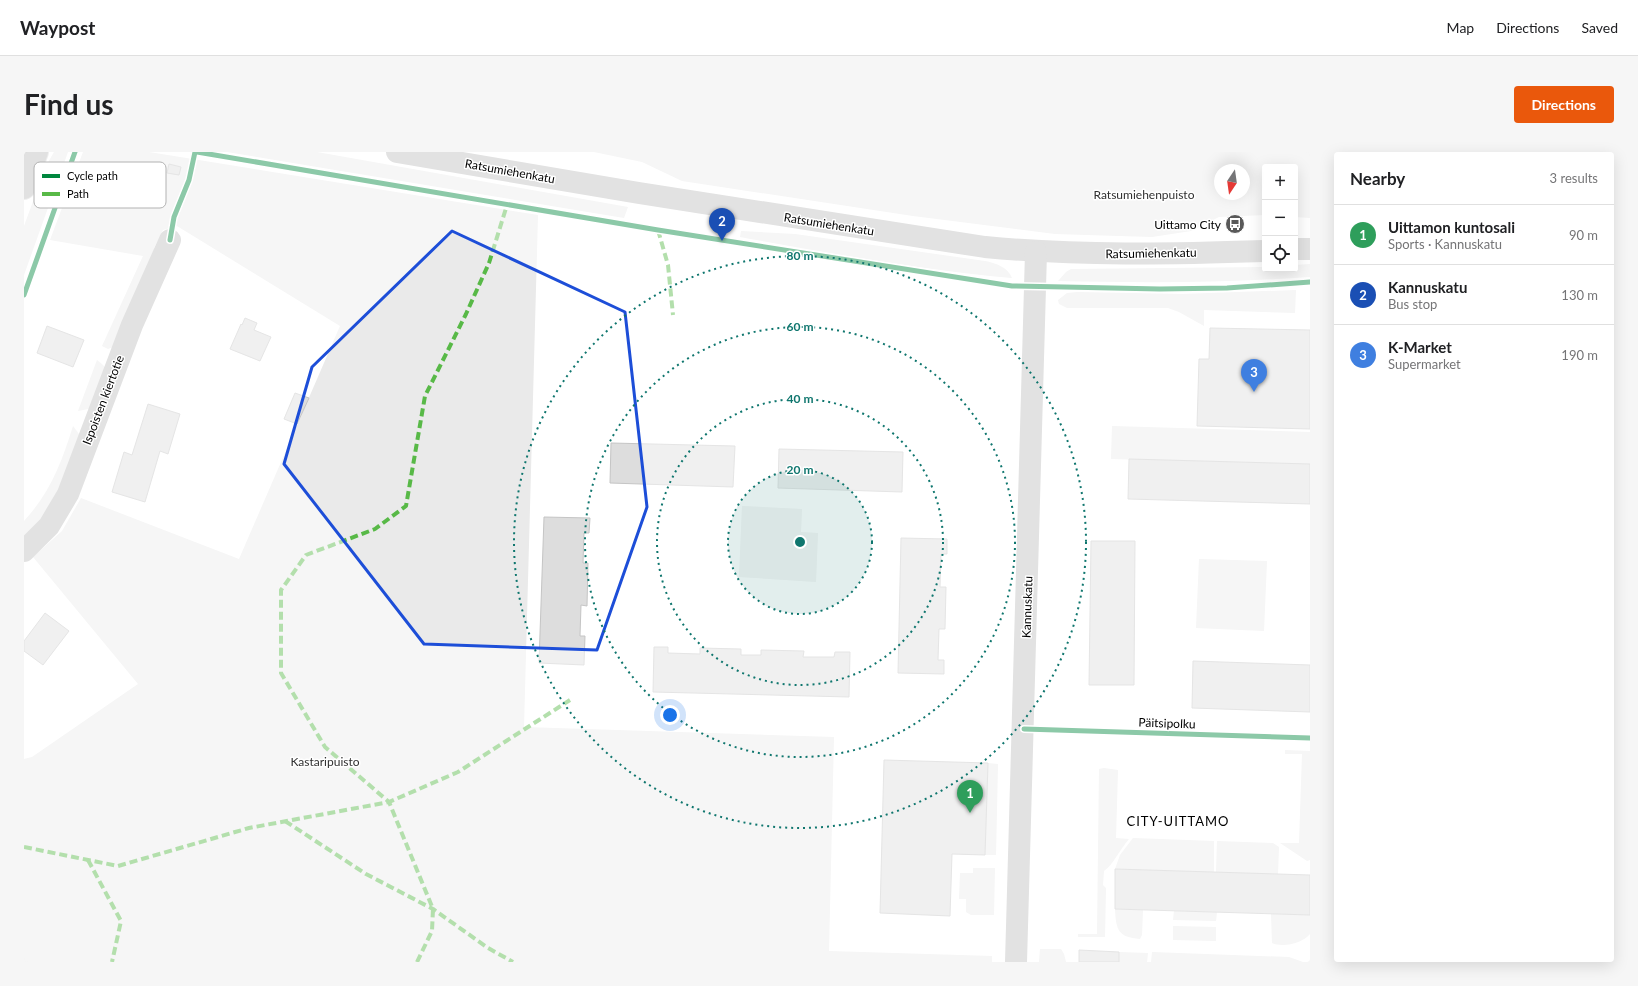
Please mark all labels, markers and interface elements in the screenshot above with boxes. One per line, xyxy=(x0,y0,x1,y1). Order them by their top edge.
text: Waypost xyxy=(20,16,95,39)
text: Map xyxy=(1447,19,1474,36)
text: Directions xyxy=(1496,19,1559,36)
text: Saved xyxy=(1581,19,1618,36)
button: Directions xyxy=(1514,86,1614,123)
text: Find us xyxy=(24,87,114,121)
street label: Ratsumiehenkatu xyxy=(464,156,556,186)
legend xyxy=(34,162,166,208)
north arrow xyxy=(1214,164,1250,200)
map controls xyxy=(1262,164,1298,272)
button: + xyxy=(1262,164,1298,200)
text: Nearby xyxy=(1350,168,1405,189)
text: Cycle path xyxy=(67,169,118,182)
text: 3 results xyxy=(1550,170,1598,186)
text: Path xyxy=(67,187,89,200)
park label: Ratsumiehenpuisto xyxy=(1094,187,1195,202)
button: − xyxy=(1262,200,1298,236)
pin: 2 xyxy=(709,208,735,241)
street label: Ratsumiehenkatu xyxy=(783,209,875,239)
bus stop icon: Uittamo City xyxy=(1224,213,1246,235)
place label: Uittamo City xyxy=(1154,217,1222,232)
text: Uittamon kuntosali xyxy=(1388,218,1515,236)
text: 1 xyxy=(1359,227,1367,243)
text: 90 m xyxy=(1569,227,1598,243)
button: locate xyxy=(1262,236,1298,272)
text: Sports · Kannuskatu xyxy=(1388,236,1502,252)
street label: Ratsumiehenkatu xyxy=(1105,245,1197,261)
text: 80 m xyxy=(787,248,813,263)
text: Kannuskatu xyxy=(1388,278,1467,296)
text: 2 xyxy=(1359,287,1367,303)
text: 130 m xyxy=(1561,287,1598,303)
text: Bus stop xyxy=(1388,296,1437,312)
text: 60 m xyxy=(787,319,813,334)
text: K-Market xyxy=(1388,338,1452,356)
text: 3 xyxy=(1359,347,1367,363)
text: 190 m xyxy=(1561,347,1598,363)
street label: Ispoisten kiertotie xyxy=(79,353,127,447)
text: Supermarket xyxy=(1388,356,1461,372)
pin: 3 xyxy=(1241,359,1267,392)
text: 40 m xyxy=(787,391,813,406)
text: 20 m xyxy=(787,462,813,477)
centre of rings xyxy=(793,535,807,549)
street label: Kannuskatu xyxy=(1018,576,1036,638)
your location xyxy=(660,705,680,725)
street label: Päitsipolku xyxy=(1138,715,1196,731)
park label: Kastaripuisto xyxy=(290,754,360,769)
pin: 1 xyxy=(957,780,983,813)
district label: CITY-UITTAMO xyxy=(1126,813,1230,829)

